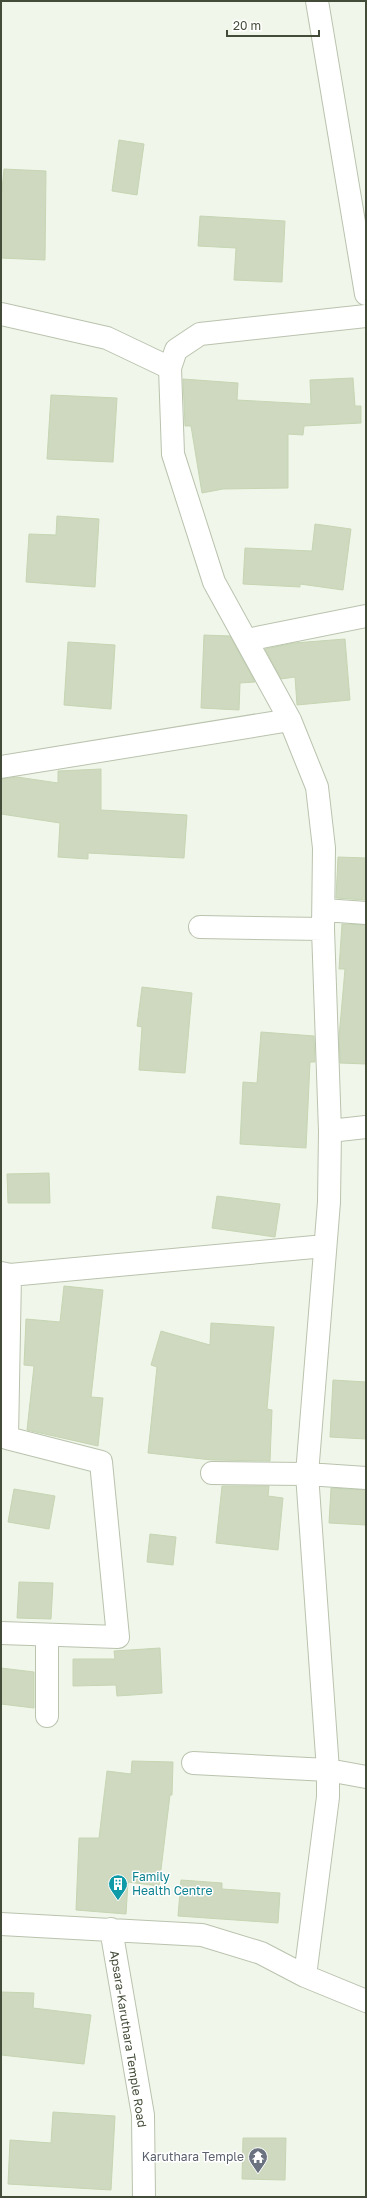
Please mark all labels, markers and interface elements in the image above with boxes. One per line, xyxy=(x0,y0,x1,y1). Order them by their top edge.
scale bar xyxy=(227,12,319,38)
text: 20 m xyxy=(233,18,261,33)
place label: Family Health Centre xyxy=(132,1869,212,1898)
building icon: Family Health Centre xyxy=(107,1873,129,1901)
street label: Apsara-Karuthara Temple Road xyxy=(107,1949,150,2129)
temple icon: Karuthara Temple xyxy=(247,2146,269,2174)
place label: Karuthara Temple xyxy=(142,2149,244,2164)

